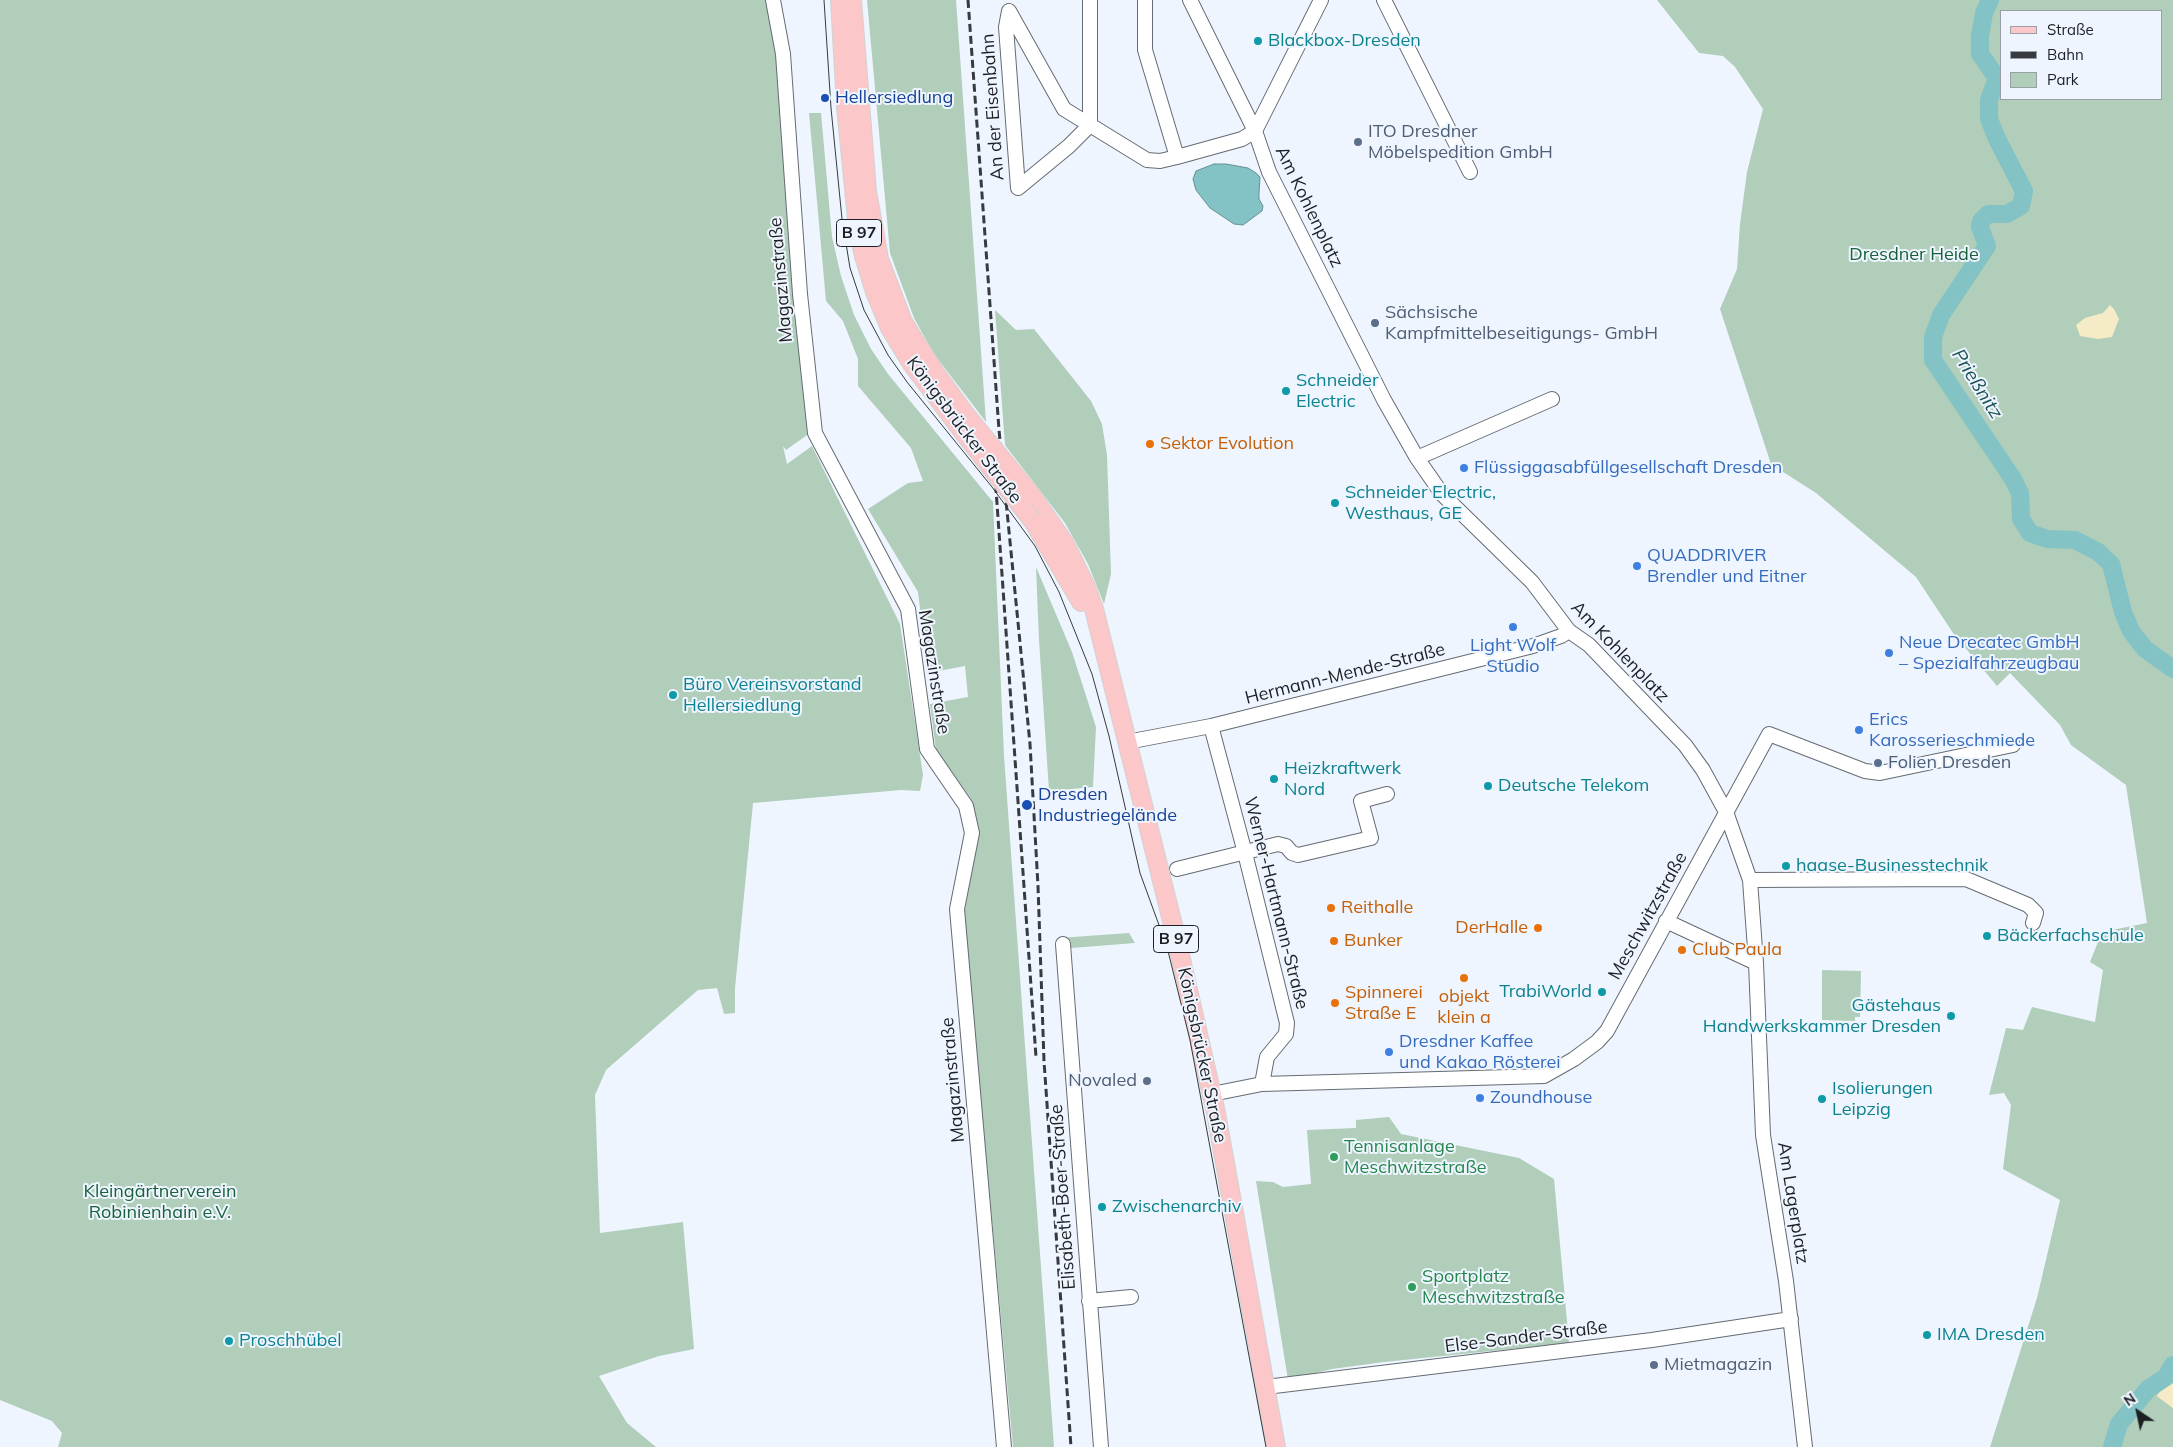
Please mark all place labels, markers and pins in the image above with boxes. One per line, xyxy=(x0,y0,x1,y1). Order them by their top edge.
place label: Blackbox-Dresden xyxy=(1268,30,1421,52)
marker: Blackbox-Dresden xyxy=(1252,35,1264,47)
place label: Hellersiedlung xyxy=(835,87,953,109)
marker: Hellersiedlung xyxy=(819,92,831,104)
place label: ITO Dresdner Möbelspedition GmbH xyxy=(1368,121,1553,163)
marker: ITO Dresdner Möbelspedition GmbH xyxy=(1352,136,1364,148)
place label: Sächsische Kampfmittelbeseitigungs- GmbH xyxy=(1385,302,1658,344)
marker: Sächsische Kampfmittelbeseitigungs- GmbH xyxy=(1369,317,1381,329)
place label: Schneider Electric xyxy=(1296,370,1378,412)
marker: Schneider Electric xyxy=(1280,385,1292,397)
place label: Sektor Evolution xyxy=(1160,433,1294,455)
marker: Sektor Evolution xyxy=(1144,438,1156,450)
place label: Flüssiggasabfüllgesellschaft Dresden xyxy=(1474,457,1782,479)
marker: Flüssiggasabfüllgesellschaft Dresden xyxy=(1458,462,1470,474)
place label: Schneider Electric, Westhaus, GE xyxy=(1345,482,1496,524)
marker: Schneider Electric, Westhaus, GE xyxy=(1329,497,1341,509)
place label: QUADDRIVER Brendler und Eitner xyxy=(1647,545,1807,588)
marker: QUADDRIVER Brendler und Eitner xyxy=(1631,560,1643,572)
marker: Light Wolf Studio xyxy=(1507,621,1519,633)
place label: Neue Drecatec GmbH – Spezialfahrzeugbau xyxy=(1899,632,2080,674)
place label: Light Wolf Studio xyxy=(1470,635,1556,678)
marker: Neue Drecatec GmbH – Spezialfahrzeugbau xyxy=(1883,647,1895,659)
place label: Büro Vereinsvorstand Hellersiedlung xyxy=(683,674,862,716)
marker: Büro Vereinsvorstand Hellersiedlung xyxy=(667,689,679,701)
place label: Erics Karosserieschmiede xyxy=(1869,709,2035,752)
marker: Erics Karosserieschmiede xyxy=(1853,724,1865,736)
place label: Folien Dresden xyxy=(1888,752,2011,774)
marker: Folien Dresden xyxy=(1872,757,1884,769)
place label: Heizkraftwerk Nord xyxy=(1284,758,1401,801)
marker: Heizkraftwerk Nord xyxy=(1268,773,1280,785)
place label: Deutsche Telekom xyxy=(1498,775,1649,797)
marker: Deutsche Telekom xyxy=(1482,780,1494,792)
place label: Dresden Industriegelände xyxy=(1038,784,1177,826)
marker: Dresden Industriegelände xyxy=(1020,798,1034,812)
place label: haase-Businesstechnik xyxy=(1796,855,1988,877)
marker: haase-Businesstechnik xyxy=(1780,860,1792,872)
place label: Reithalle xyxy=(1341,897,1413,919)
marker: Reithalle xyxy=(1325,902,1337,914)
place label: DerHalle xyxy=(1455,917,1528,939)
marker: DerHalle xyxy=(1532,922,1544,934)
place label: Bäckerfachschule xyxy=(1997,925,2144,947)
place label: Bunker xyxy=(1344,930,1403,952)
marker: Bäckerfachschule xyxy=(1981,930,1993,942)
marker: Bunker xyxy=(1328,935,1340,947)
place label: Club Paula xyxy=(1692,939,1782,961)
marker: Club Paula xyxy=(1676,944,1688,956)
marker: objekt klein a xyxy=(1458,972,1470,984)
place label: TrabiWorld xyxy=(1499,981,1592,1003)
place label: Spinnerei Straße E xyxy=(1345,982,1423,1024)
place label: objekt klein a xyxy=(1437,986,1491,1028)
marker: TrabiWorld xyxy=(1596,986,1608,998)
place label: Gästehaus Handwerkskammer Dresden xyxy=(1703,995,1941,1038)
marker: Spinnerei Straße E xyxy=(1329,997,1341,1009)
marker: Gästehaus Handwerkskammer Dresden xyxy=(1945,1010,1957,1022)
place label: Dresdner Kaffee und Kakao Rösterei xyxy=(1399,1031,1560,1074)
marker: Dresdner Kaffee und Kakao Rösterei xyxy=(1383,1046,1395,1058)
place label: Novaled xyxy=(1068,1070,1137,1092)
marker: Novaled xyxy=(1141,1075,1153,1087)
place label: Isolierungen Leipzig xyxy=(1832,1078,1933,1120)
place label: Zoundhouse xyxy=(1490,1087,1592,1109)
marker: Zoundhouse xyxy=(1474,1092,1486,1104)
marker: Isolierungen Leipzig xyxy=(1816,1093,1828,1105)
place label: Tennisanlage Meschwitzstraße xyxy=(1344,1136,1487,1178)
marker: Tennisanlage Meschwitzstraße xyxy=(1328,1151,1340,1163)
place label: Zwischenarchiv xyxy=(1112,1196,1241,1218)
marker: Zwischenarchiv xyxy=(1096,1201,1108,1213)
place label: Sportplatz Meschwitzstraße xyxy=(1422,1266,1565,1308)
marker: Sportplatz Meschwitzstraße xyxy=(1406,1281,1418,1293)
place label: IMA Dresden xyxy=(1937,1324,2045,1346)
marker: IMA Dresden xyxy=(1921,1329,1933,1341)
place label: Proschhübel xyxy=(239,1330,341,1352)
marker: Proschhübel xyxy=(223,1335,235,1347)
place label: Mietmagazin xyxy=(1664,1354,1772,1376)
marker: Mietmagazin xyxy=(1648,1359,1660,1371)

